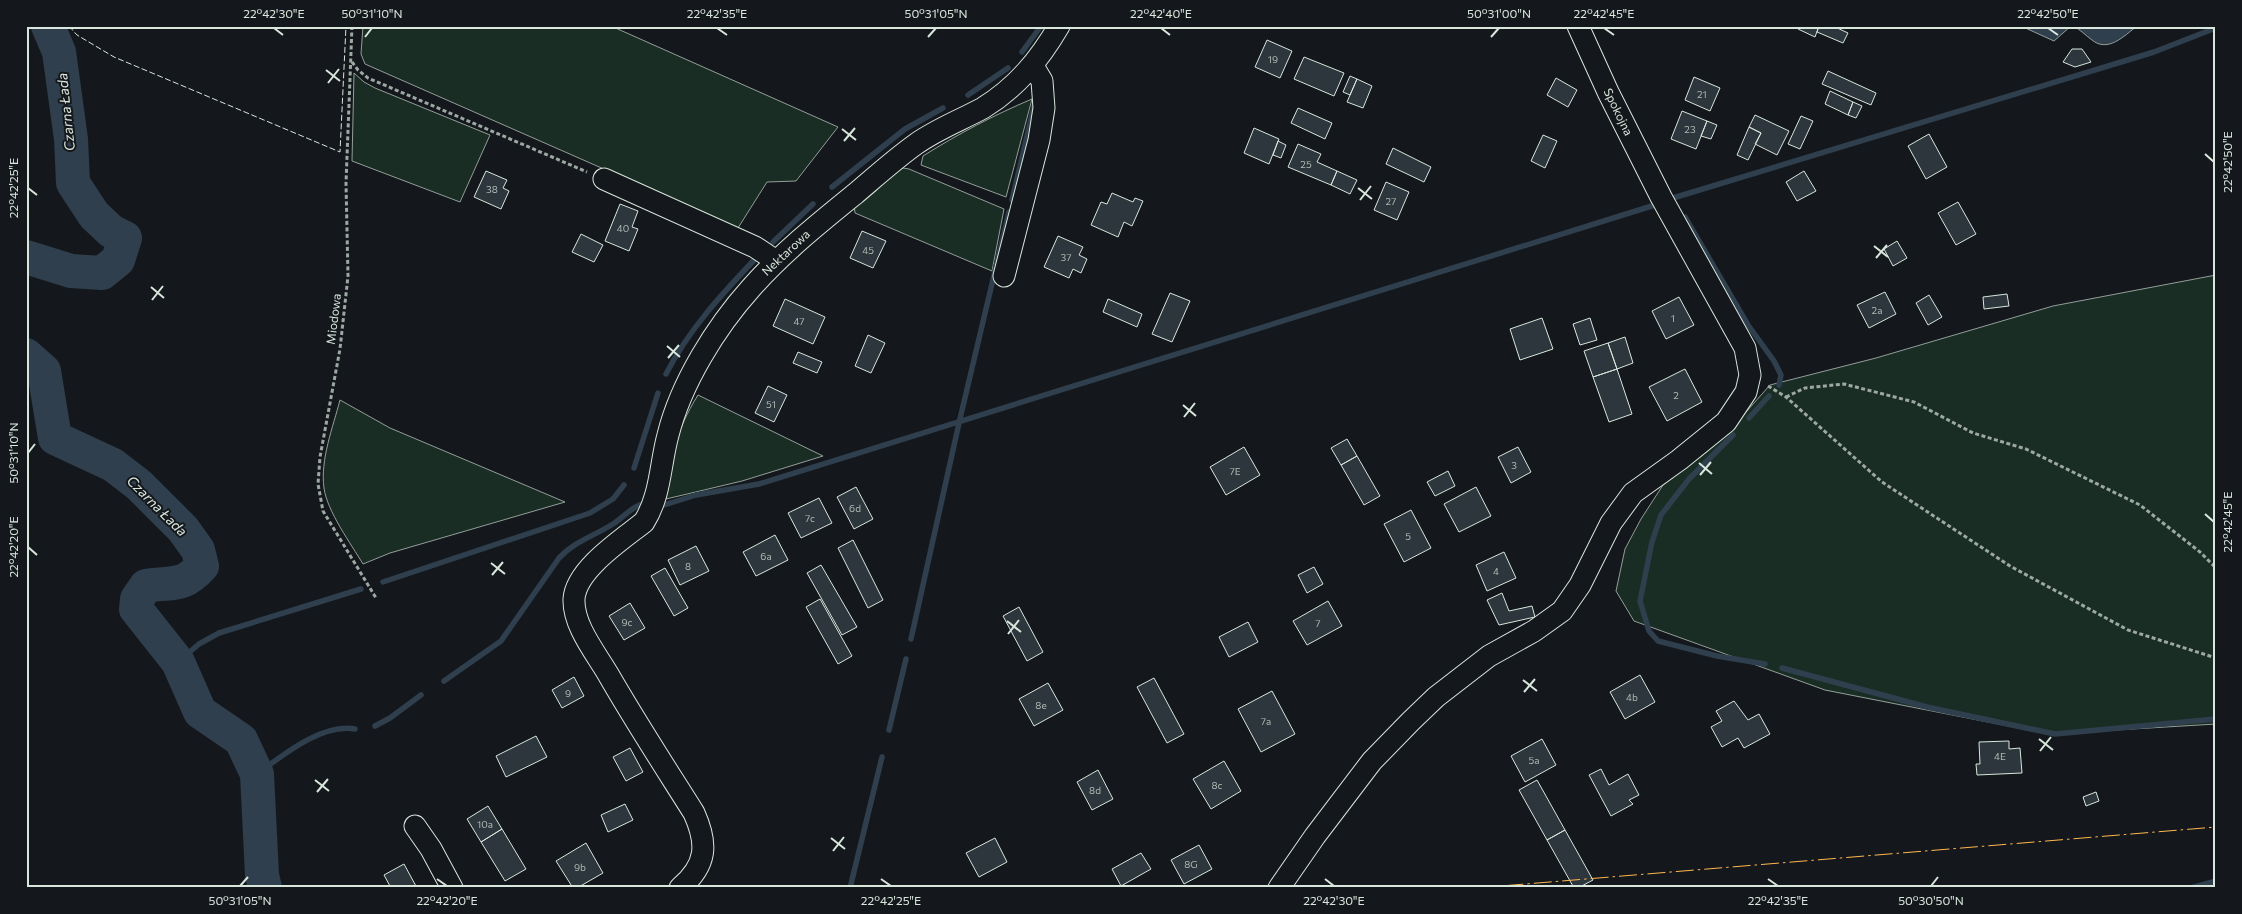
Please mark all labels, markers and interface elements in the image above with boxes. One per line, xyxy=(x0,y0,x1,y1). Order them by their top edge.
text: 22°42'30"E xyxy=(243,6,305,20)
text: 50°31'10"N xyxy=(341,6,403,20)
text: 22°42'35"E xyxy=(687,6,747,20)
text: 50°31'05"N xyxy=(905,6,967,20)
text: 22°42'40"E xyxy=(1130,6,1192,20)
text: 50°31'00"N xyxy=(1467,6,1531,20)
text: 22°42'45"E xyxy=(1574,6,1634,20)
text: 22°42'50"E xyxy=(2017,6,2079,20)
house number: 19 xyxy=(1268,53,1278,65)
water label: Czarna Łada xyxy=(53,72,78,152)
street label: Spokojna xyxy=(1601,86,1636,138)
house number: 21 xyxy=(1697,88,1707,100)
house number: 23 xyxy=(1684,123,1696,135)
text: 22°42'50"E xyxy=(2220,131,2234,193)
text: 22°42'25"E xyxy=(6,158,20,218)
house number: 25 xyxy=(1300,158,1312,170)
house number: 38 xyxy=(486,183,498,195)
house number: 27 xyxy=(1386,195,1396,207)
house number: 40 xyxy=(617,222,629,234)
street label: Nektarowa xyxy=(758,227,812,278)
house number: 45 xyxy=(862,244,874,256)
house number: 37 xyxy=(1061,251,1071,263)
street label: Miodowa xyxy=(323,293,343,345)
house number: 2a xyxy=(1872,304,1882,316)
house number: 1 xyxy=(1671,312,1675,324)
house number: 47 xyxy=(793,315,805,327)
house number: 2 xyxy=(1673,389,1679,401)
house number: 51 xyxy=(766,398,776,410)
text: 50°31'10"N xyxy=(6,422,20,484)
house number: 3 xyxy=(1511,459,1517,471)
house number: 7E xyxy=(1229,465,1241,477)
water label: Czarna Łada xyxy=(124,472,191,539)
text: 22°42'45"E xyxy=(2220,492,2234,552)
house number: 6d xyxy=(849,502,861,514)
house number: 7c xyxy=(805,512,815,524)
text: 22°42'20"E xyxy=(6,516,20,578)
house number: 5 xyxy=(1405,530,1411,542)
house number: 6a xyxy=(760,550,772,562)
house number: 8 xyxy=(685,560,691,572)
house number: 4 xyxy=(1493,565,1499,577)
house number: 9c xyxy=(621,616,633,628)
house number: 7 xyxy=(1315,617,1321,629)
house number: 9 xyxy=(565,687,571,699)
house number: 4b xyxy=(1626,691,1638,703)
house number: 8e xyxy=(1035,699,1047,711)
house number: 7a xyxy=(1261,715,1271,727)
house number: 4E xyxy=(1994,750,2006,762)
house number: 5a xyxy=(1529,754,1539,766)
house number: 8c xyxy=(1211,779,1223,791)
house number: 8d xyxy=(1089,784,1101,796)
house number: 10a xyxy=(477,818,493,830)
house number: 8G xyxy=(1184,858,1198,870)
house number: 9b xyxy=(574,861,586,873)
text: 50°31'05"N xyxy=(209,893,271,907)
text: 22°42'20"E xyxy=(416,893,478,907)
text: 22°42'25"E xyxy=(861,893,921,907)
text: 22°42'30"E xyxy=(1303,893,1365,907)
text: 22°42'35"E xyxy=(1748,893,1808,907)
text: 50°30'50"N xyxy=(1898,893,1964,907)

